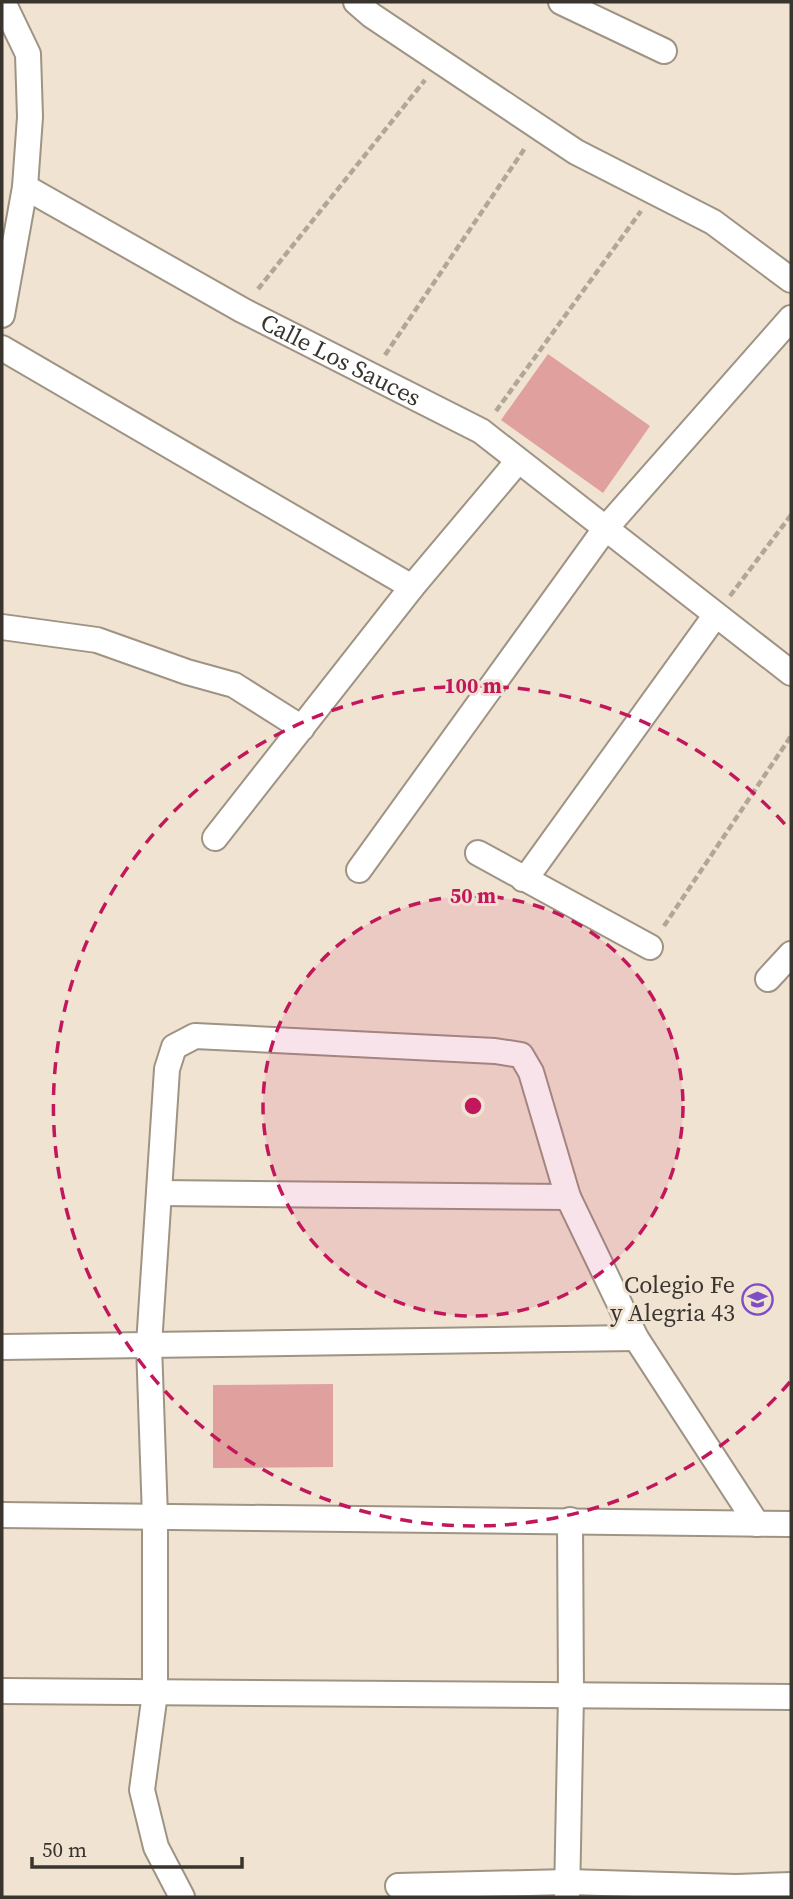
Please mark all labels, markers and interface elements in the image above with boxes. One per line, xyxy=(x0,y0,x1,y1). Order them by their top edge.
street label: Calle Los Sauces xyxy=(255,305,427,414)
text: 100 m xyxy=(444,671,502,700)
text: 50 m xyxy=(450,881,496,910)
centre of rings xyxy=(461,1094,485,1118)
place label: Colegio Fe y Alegria 43 xyxy=(610,1268,735,1329)
school or university icon: Colegio Fe y Alegria 43 xyxy=(741,1282,775,1316)
scale bar xyxy=(32,1826,242,1870)
text: 50 m xyxy=(42,1835,87,1864)

